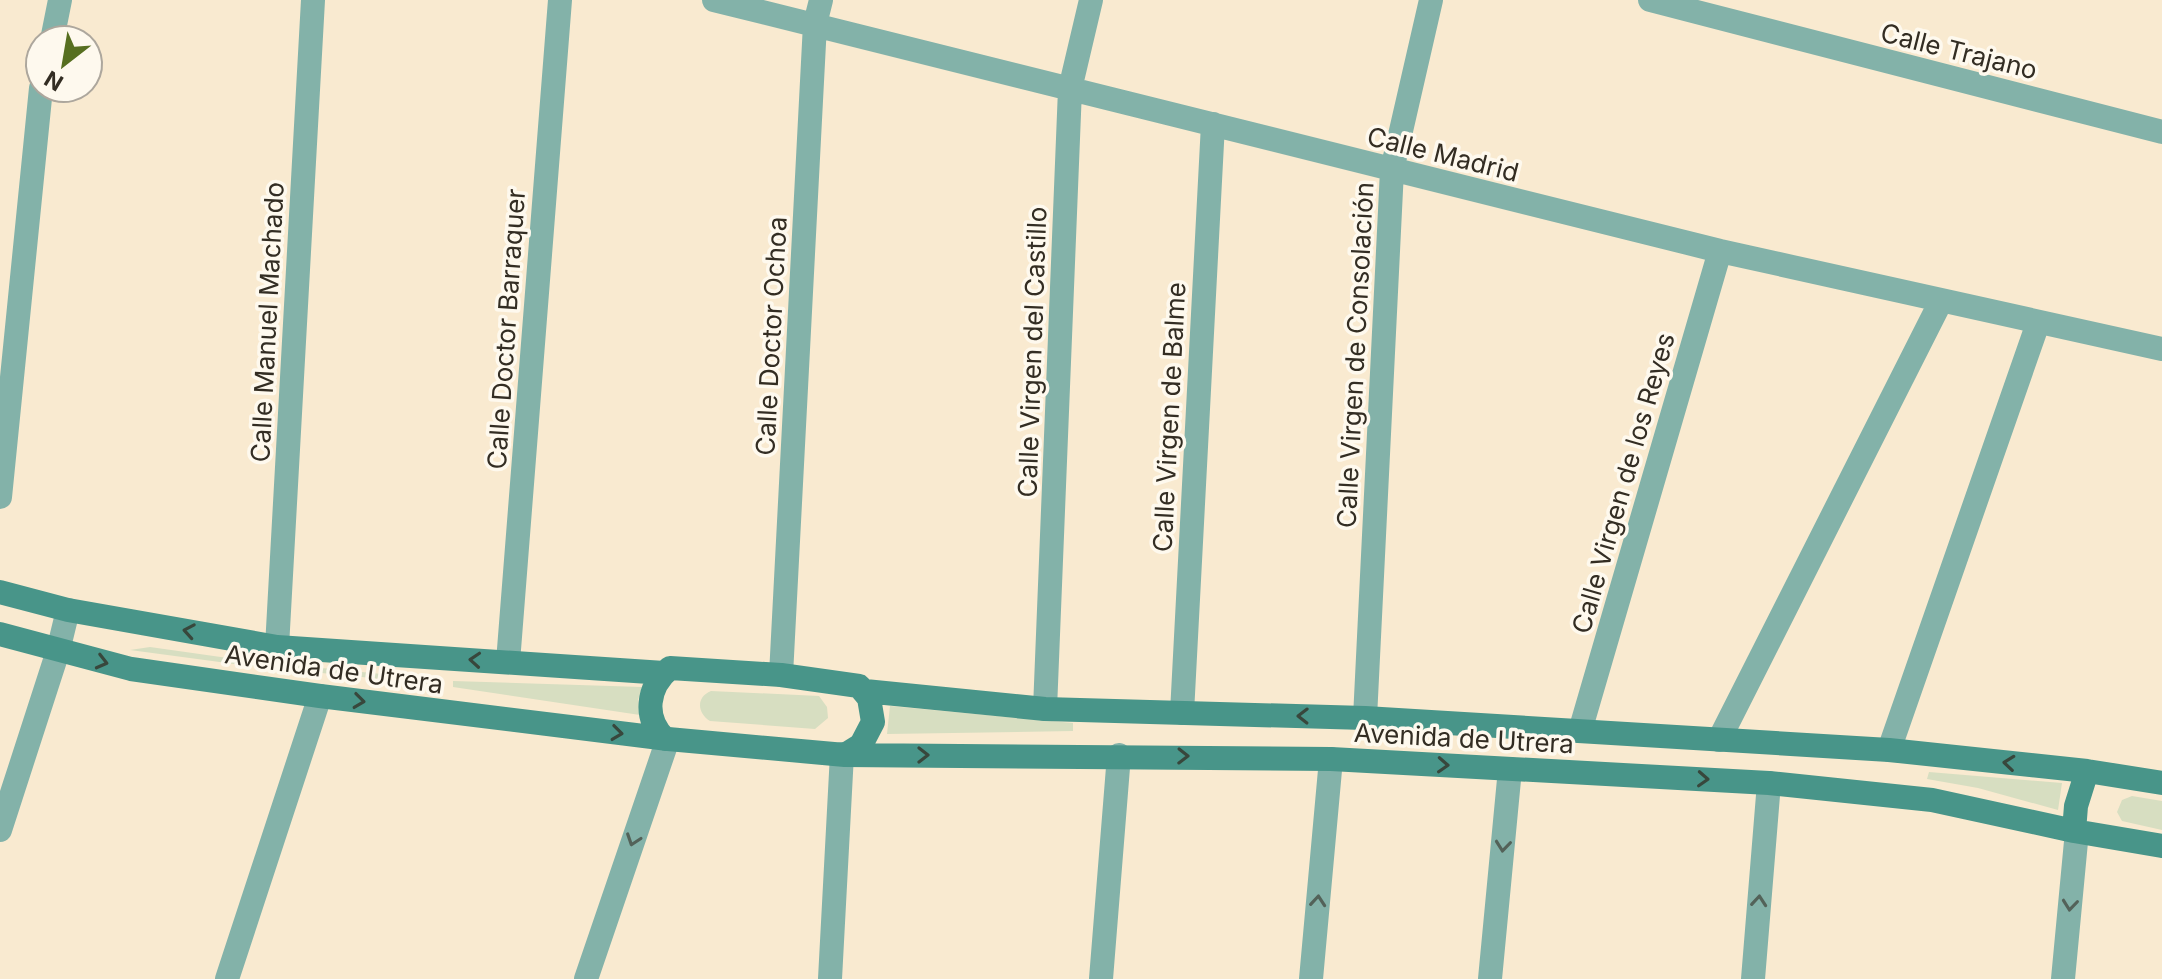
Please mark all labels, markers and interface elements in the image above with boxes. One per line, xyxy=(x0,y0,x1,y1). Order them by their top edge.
street label: Calle Trajano xyxy=(1878,17,2040,85)
north arrow xyxy=(24,24,104,104)
text: N xyxy=(40,66,68,97)
street label: Calle Madrid xyxy=(1364,120,1522,188)
street label: Calle Manuel Machado xyxy=(244,181,290,463)
street label: Calle Virgen de Consolación xyxy=(1330,181,1380,529)
street label: Calle Doctor Barraquer xyxy=(481,187,531,470)
street label: Calle Virgen del Castillo xyxy=(1011,206,1053,498)
street label: Calle Doctor Ochoa xyxy=(749,216,793,456)
street label: Calle Virgen de Balme xyxy=(1146,281,1192,553)
street label: Calle Virgen de los Reyes xyxy=(1565,329,1681,637)
one-way arrow xyxy=(182,624,195,641)
street label: Avenida de Utrera xyxy=(223,638,445,700)
one-way arrow xyxy=(468,652,481,669)
one-way arrow xyxy=(95,653,109,670)
one-way arrow xyxy=(352,692,366,709)
one-way arrow xyxy=(1296,708,1309,725)
street label: Avenida de Utrera xyxy=(1353,717,1575,759)
one-way arrow xyxy=(610,724,624,741)
one-way arrow xyxy=(917,746,930,764)
one-way arrow xyxy=(1177,748,1190,765)
one-way arrow xyxy=(2002,754,2015,771)
one-way arrow xyxy=(1437,756,1450,773)
one-way arrow xyxy=(1697,771,1710,788)
one-way arrow xyxy=(627,832,643,846)
one-way arrow xyxy=(1494,840,1511,853)
one-way arrow xyxy=(1310,894,1327,907)
one-way arrow xyxy=(1750,894,1767,907)
one-way arrow xyxy=(2061,899,2078,912)

